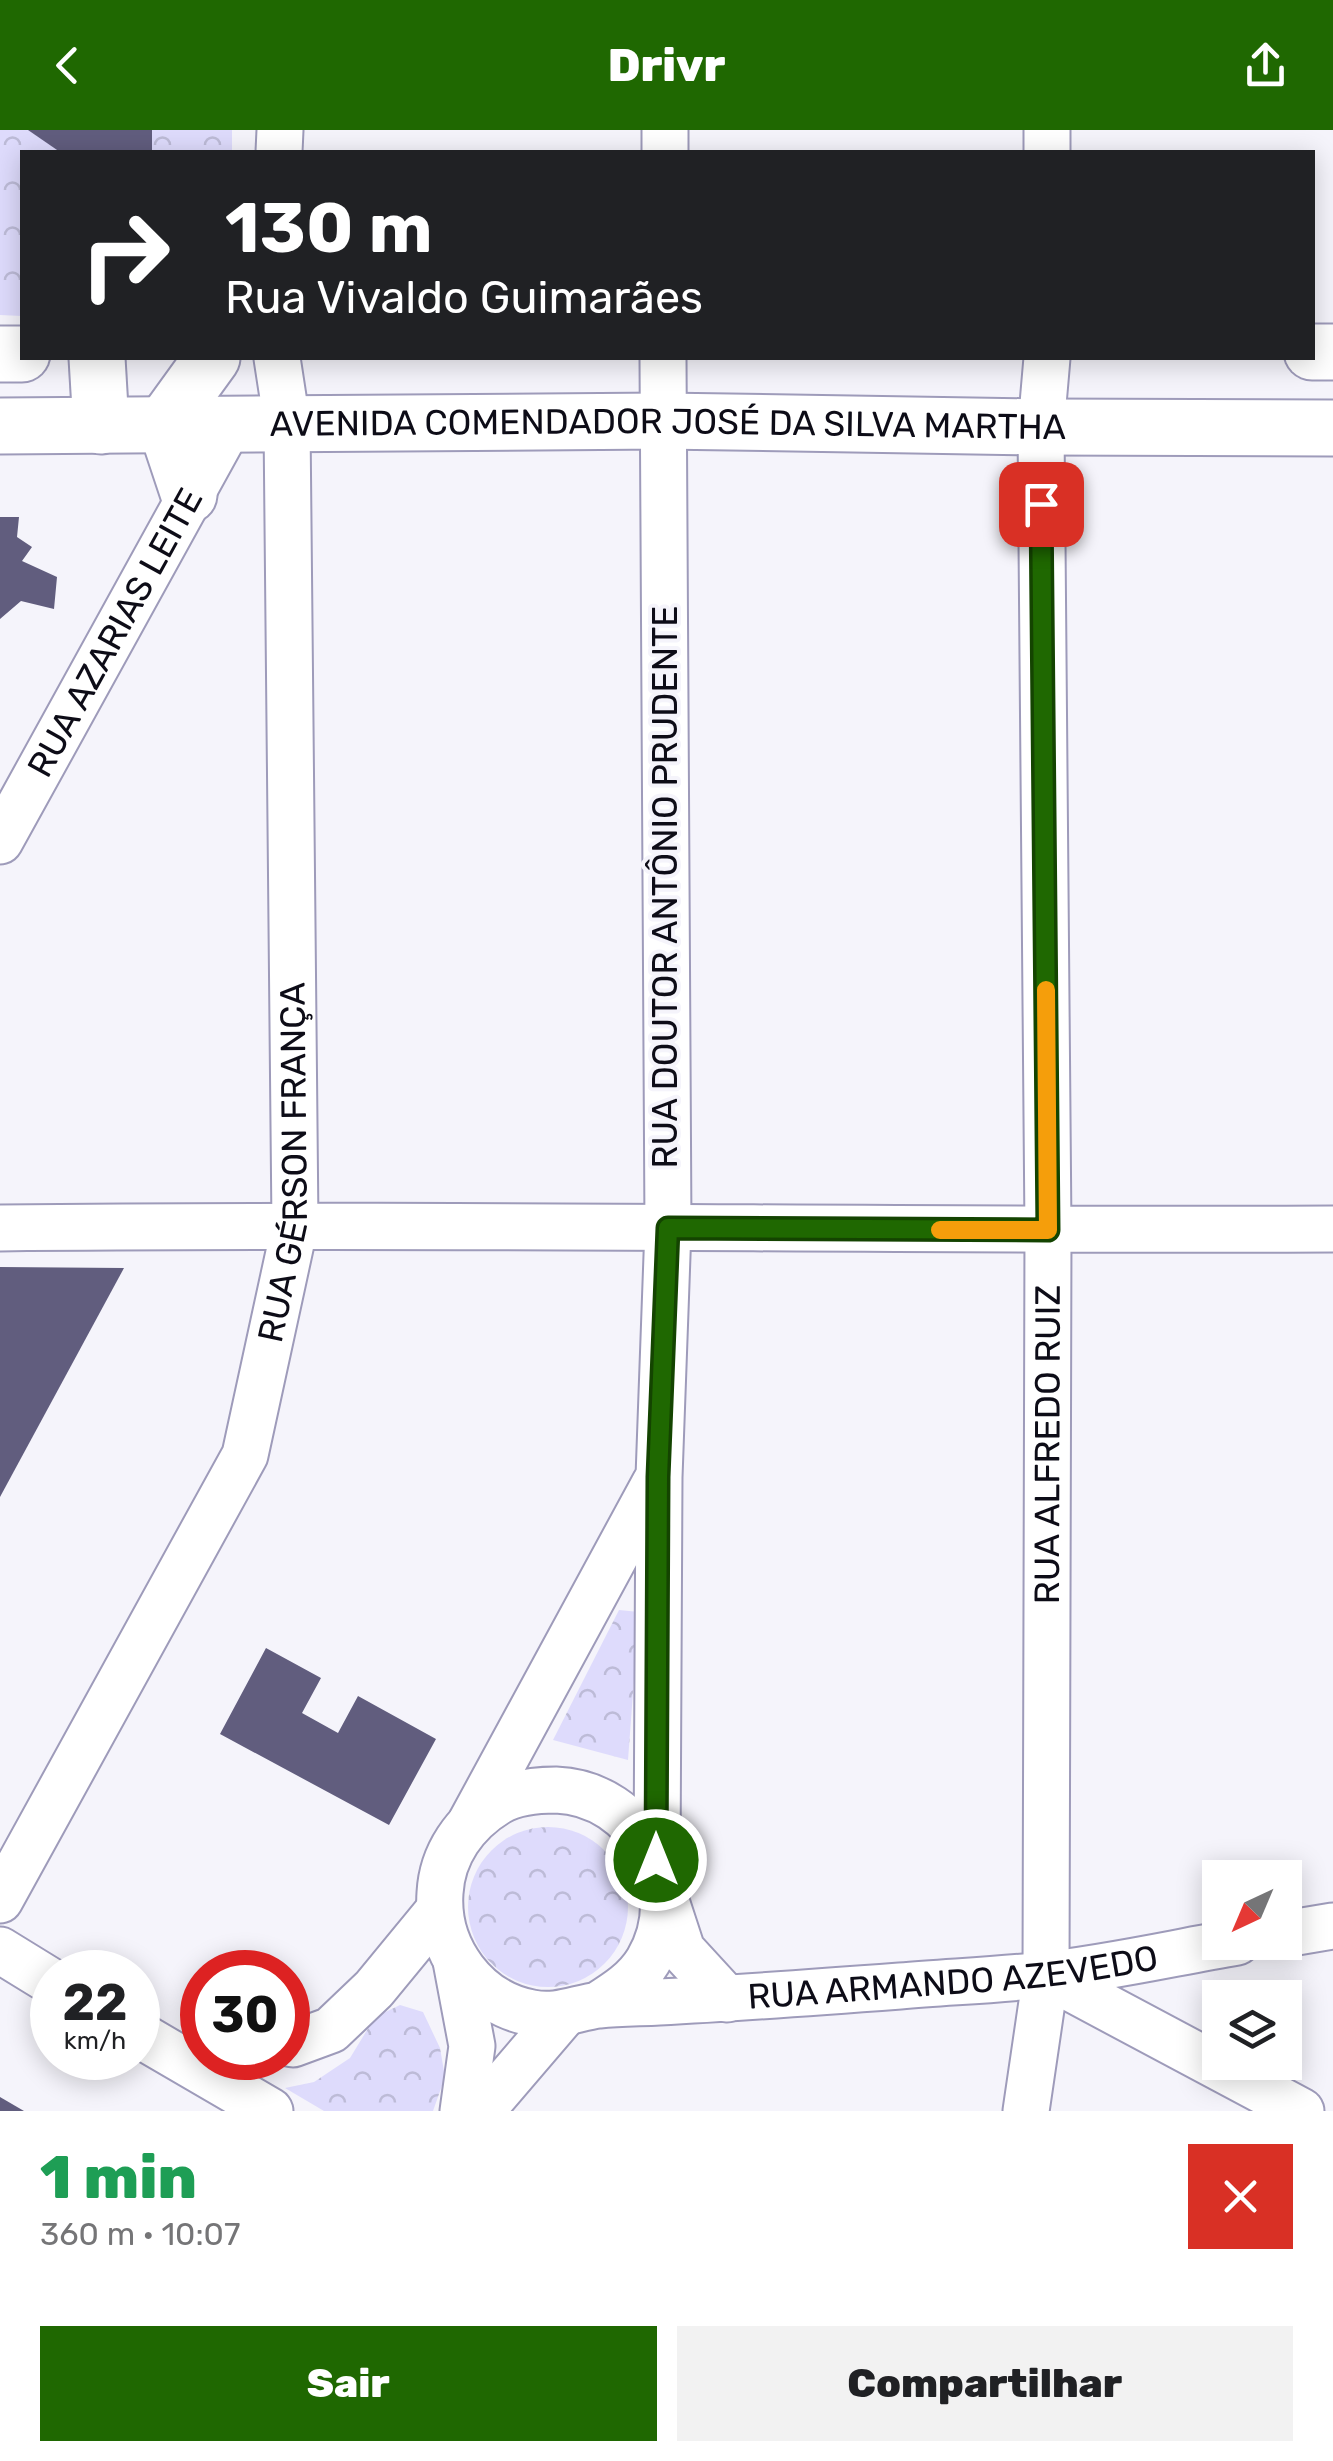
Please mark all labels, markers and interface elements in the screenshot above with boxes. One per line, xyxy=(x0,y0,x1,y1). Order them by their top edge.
icon: back xyxy=(40,38,95,93)
icon: share xyxy=(1238,38,1293,93)
text: Drivr xyxy=(608,39,725,92)
text: 130 m xyxy=(225,187,433,270)
icon: right xyxy=(60,190,190,320)
text: Rua Vivaldo Guimarães xyxy=(225,271,703,324)
street label: AVENIDA COMENDADOR JOSÉ DA SILVA MARTHA xyxy=(270,400,1066,448)
pin xyxy=(999,462,1084,547)
icon: arrive xyxy=(1014,477,1069,532)
street label: RUA AZARIAS LEITE xyxy=(19,481,211,784)
street label: RUA DOUTOR ANTÔNIO PRUDENTE xyxy=(644,606,686,1168)
street label: RUA GÉRSON FRANÇA xyxy=(249,982,316,1346)
street label: RUA ALFREDO RUIZ xyxy=(1026,1285,1069,1604)
position arrow xyxy=(604,1808,708,1912)
north arrow xyxy=(1202,1860,1302,1960)
map controls xyxy=(1202,1860,1302,2080)
street label: RUA ARMANDO AZEVEDO xyxy=(746,1936,1161,2018)
speed limit sign: 30 xyxy=(180,1950,310,2080)
text: 22 xyxy=(63,1973,128,2033)
button: layers xyxy=(1202,1980,1302,2080)
text: km/h xyxy=(64,2026,126,2055)
text: 1 min xyxy=(40,2142,197,2213)
button: close xyxy=(1188,2144,1293,2249)
text: 360 m · 10:07 xyxy=(40,2215,240,2253)
button: Sair xyxy=(40,2326,657,2441)
button: Compartilhar xyxy=(677,2326,1293,2441)

